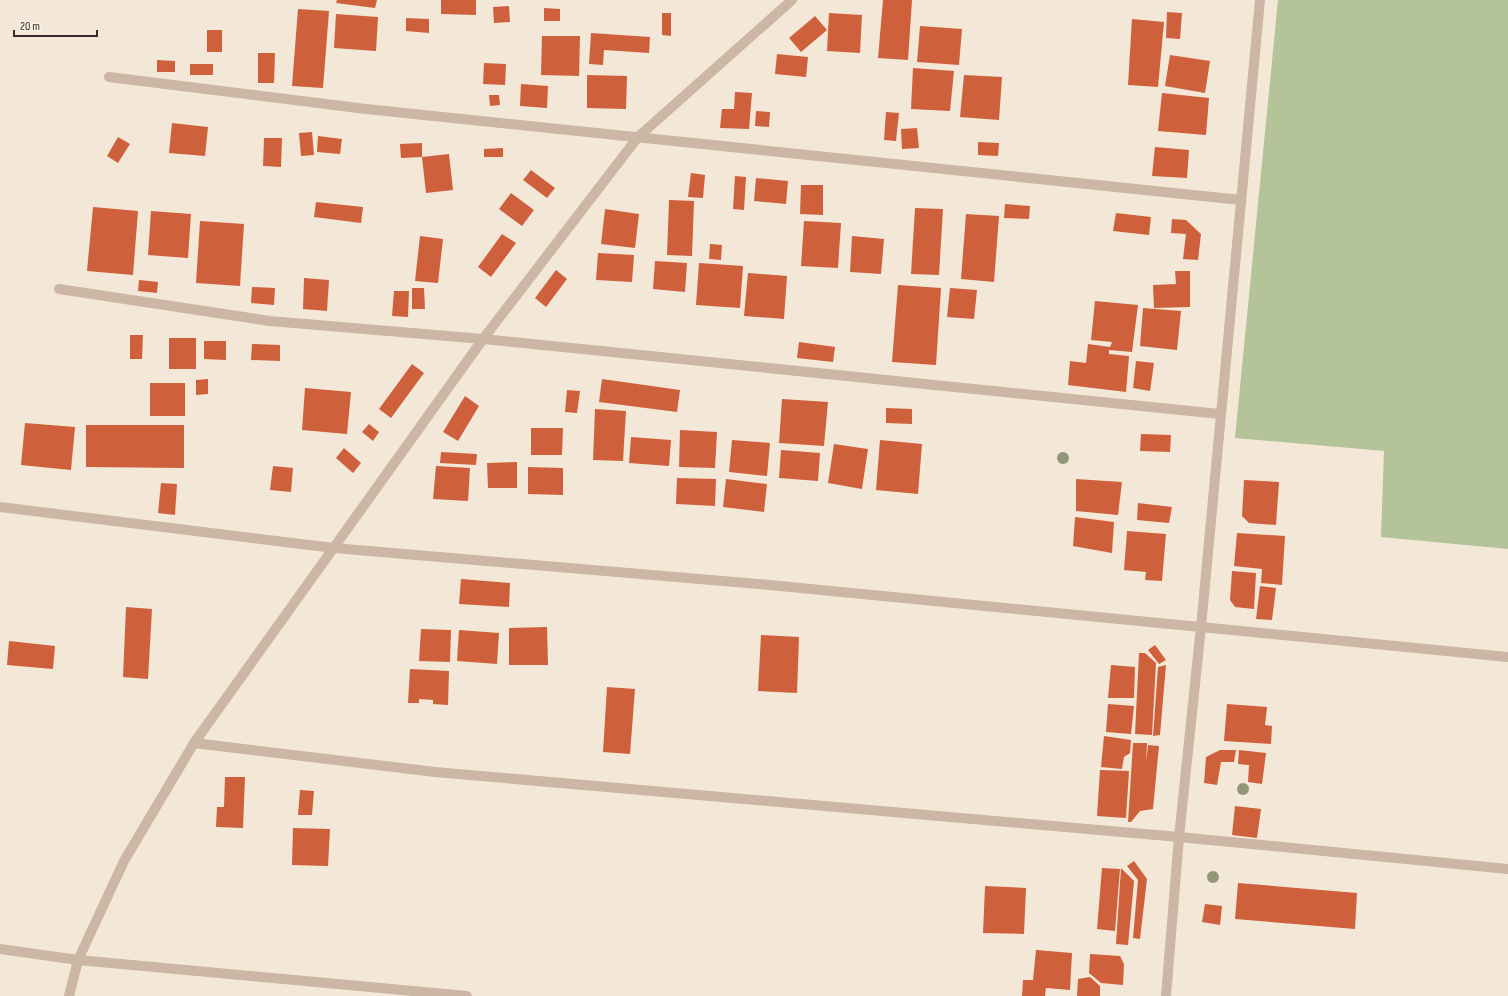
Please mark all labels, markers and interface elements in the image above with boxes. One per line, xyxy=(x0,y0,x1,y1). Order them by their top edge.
scale bar xyxy=(14,12,97,38)
text: 20 m xyxy=(20,19,40,34)

